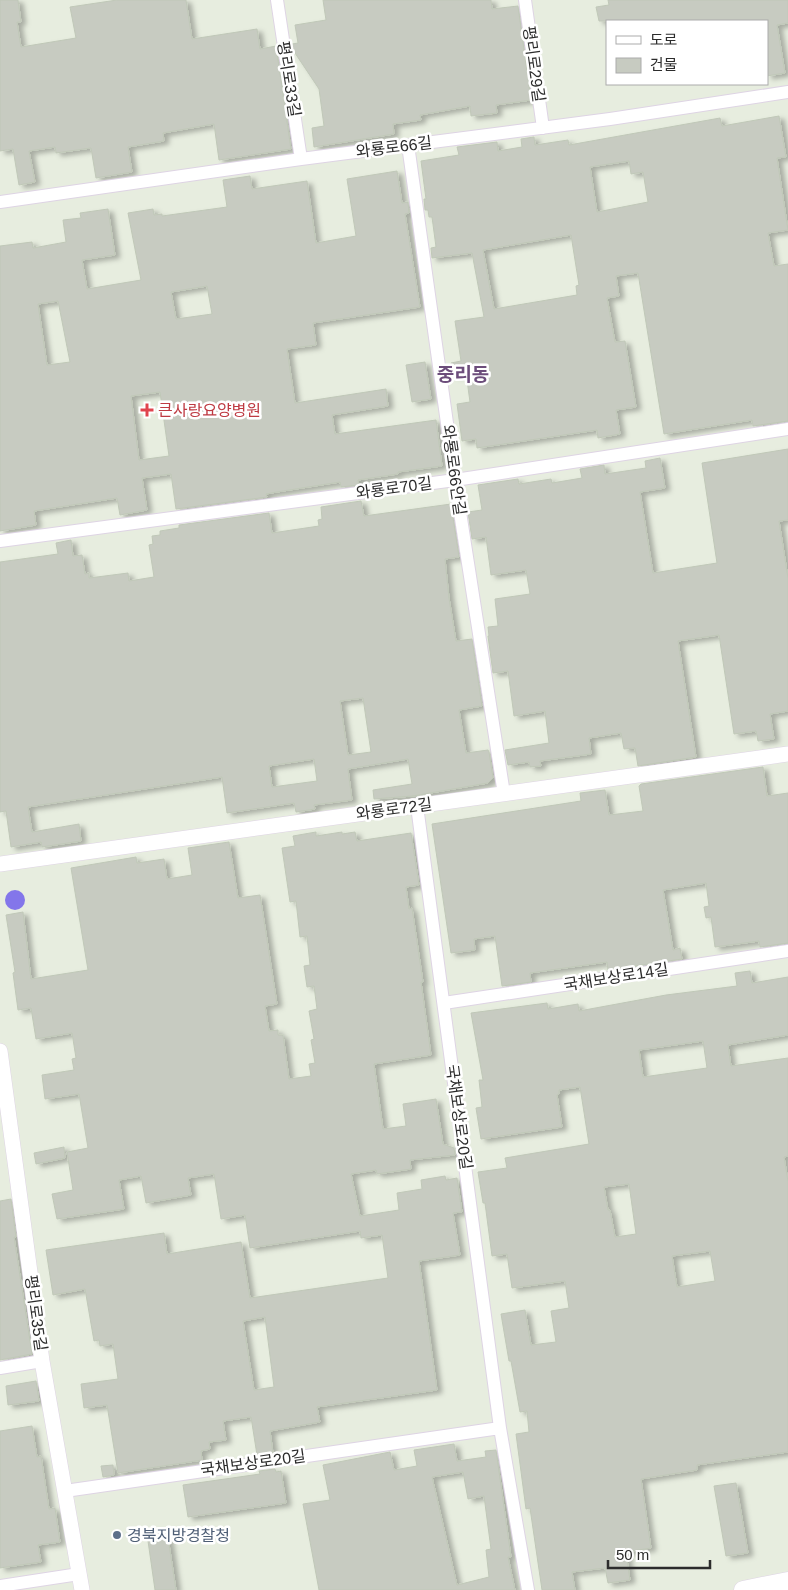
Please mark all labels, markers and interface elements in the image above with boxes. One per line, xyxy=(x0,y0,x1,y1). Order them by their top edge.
legend xyxy=(606,20,768,85)
street label: 평리로29길 xyxy=(520,25,548,103)
text: 도로 xyxy=(650,31,678,48)
street label: 평리로33길 xyxy=(275,40,303,118)
text: 건물 xyxy=(650,56,678,73)
street label: 와룡로66길 xyxy=(355,134,433,160)
district label: 중리동 xyxy=(437,364,489,385)
place label: 큰사랑요양병원 xyxy=(158,402,261,419)
marker: 큰사랑요양병원 xyxy=(140,403,154,417)
street label: 와룡로66안길 xyxy=(439,424,469,516)
street label: 와룡로70길 xyxy=(355,474,433,502)
street label: 와룡로72길 xyxy=(355,795,433,823)
street label: 국채보상로14길 xyxy=(562,960,670,994)
street label: 국채보상로20길 xyxy=(443,1063,475,1171)
street label: 평리로35길 xyxy=(22,1274,50,1352)
street label: 국채보상로20길 xyxy=(199,1447,307,1479)
place label: 경북지방경찰청 xyxy=(127,1527,230,1544)
marker: 경북지방경찰청 xyxy=(111,1529,123,1541)
scale bar xyxy=(608,1538,710,1570)
text: 50 m xyxy=(616,1546,649,1563)

